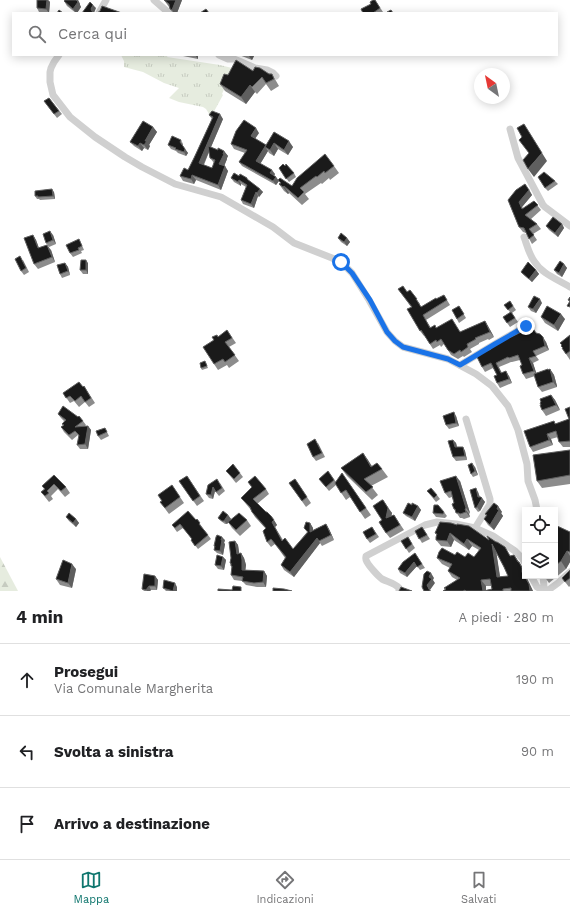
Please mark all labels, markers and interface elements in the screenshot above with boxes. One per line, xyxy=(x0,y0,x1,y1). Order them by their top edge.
search box xyxy=(12,12,558,56)
icon: search xyxy=(26,23,48,45)
text: Cerca qui xyxy=(58,25,127,43)
north arrow xyxy=(474,68,510,104)
route start xyxy=(332,253,350,271)
route end xyxy=(517,317,535,335)
map controls xyxy=(522,507,558,579)
button: locate xyxy=(522,507,558,543)
button: layers xyxy=(522,543,558,579)
text: 4 min xyxy=(16,607,63,627)
text: A piedi · 280 m xyxy=(458,610,554,625)
text: Prosegui xyxy=(54,663,118,681)
icon: ahead xyxy=(16,669,38,691)
text: 190 m xyxy=(516,672,554,687)
text: Via Comunale Margherita xyxy=(54,681,213,696)
icon: left xyxy=(16,741,38,763)
text: Svolta a sinistra xyxy=(54,743,174,761)
text: 90 m xyxy=(521,744,554,759)
icon: arrive xyxy=(16,813,38,835)
text: Arrivo a destinazione xyxy=(54,815,210,833)
tab: Mappa xyxy=(74,869,109,906)
tab: Indicazioni xyxy=(256,869,314,906)
tab: Salvati xyxy=(461,869,496,906)

